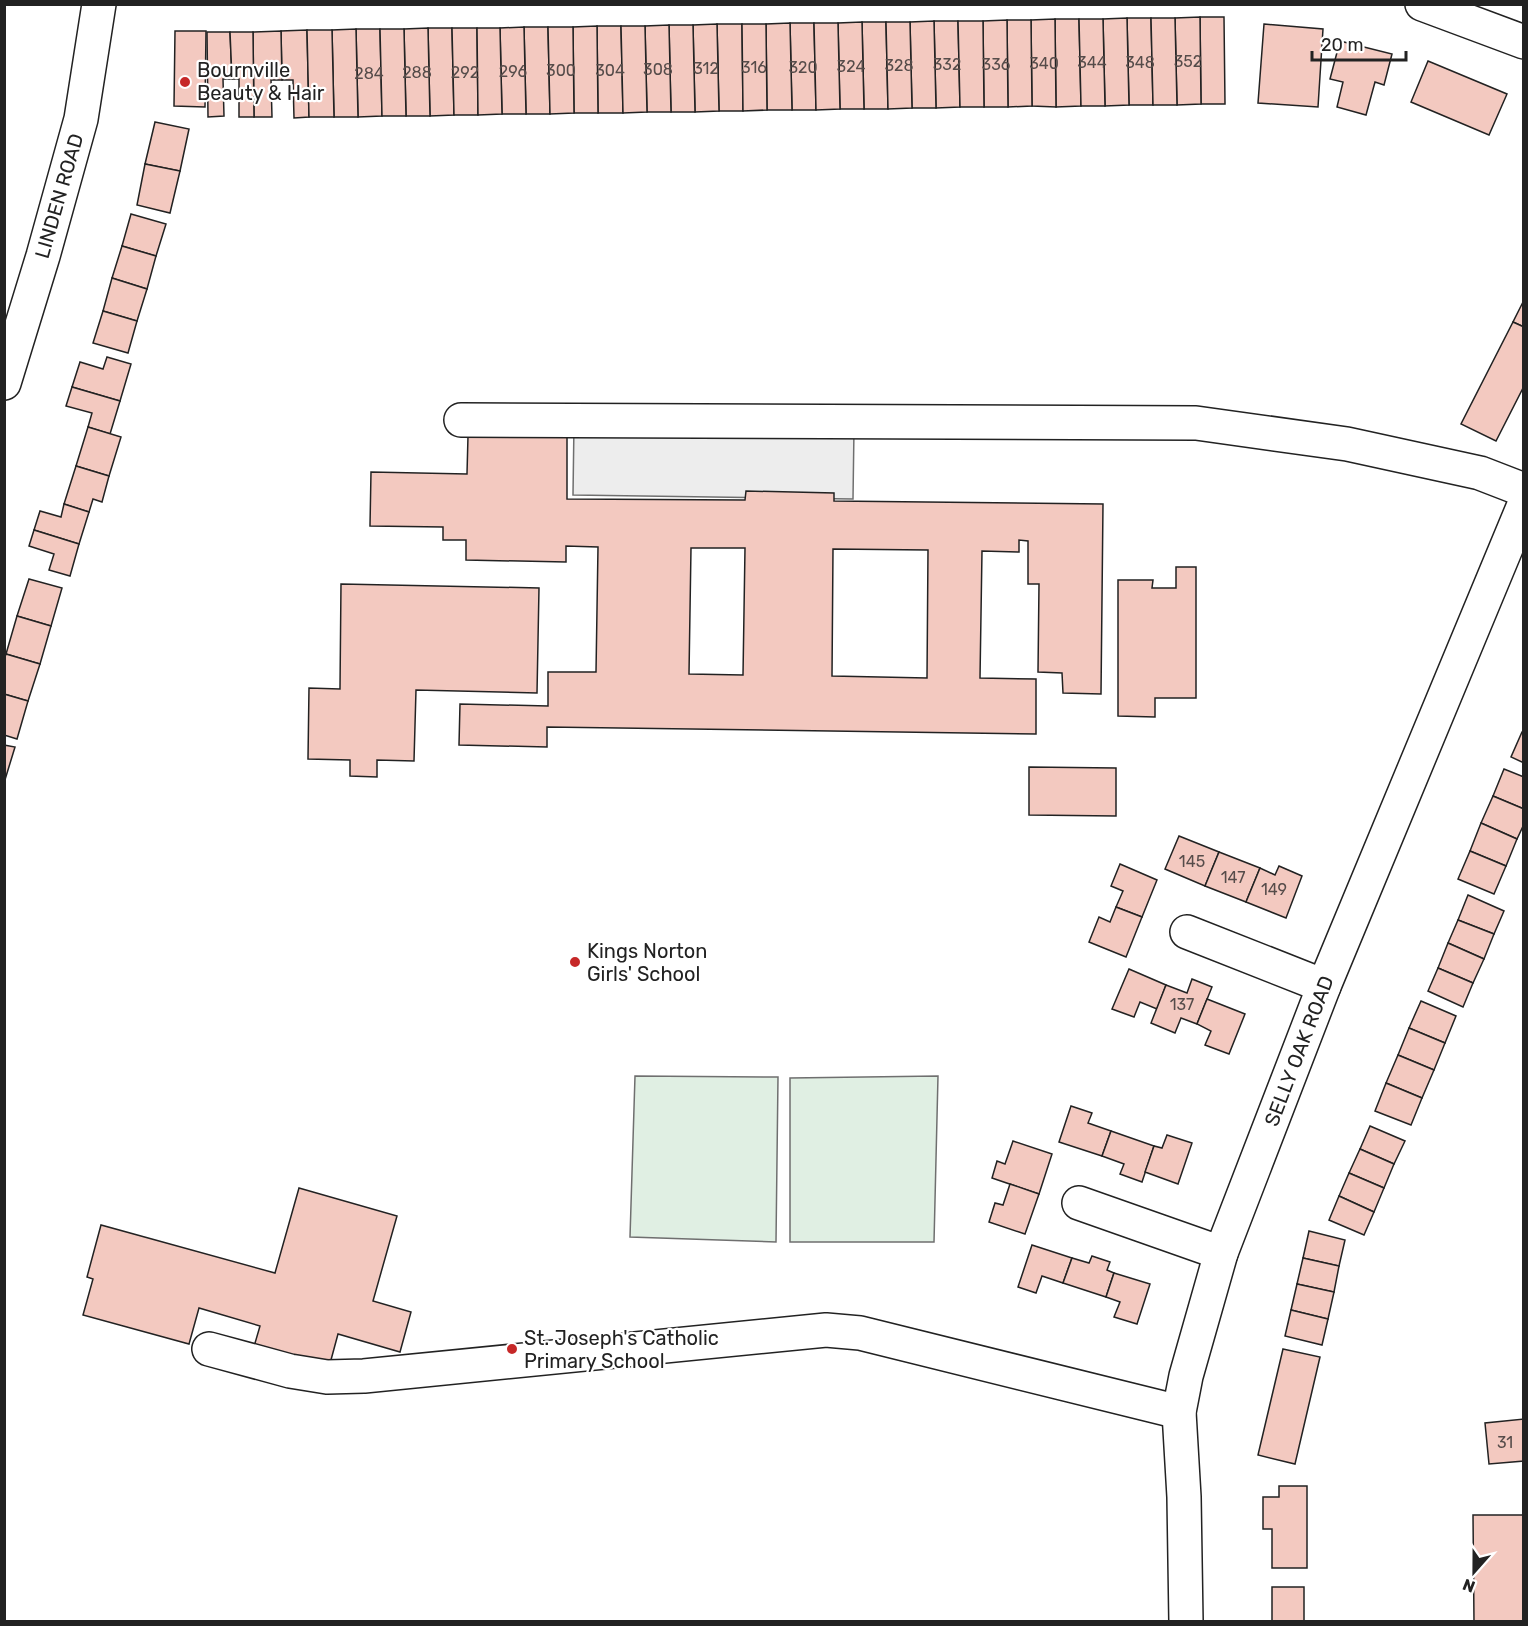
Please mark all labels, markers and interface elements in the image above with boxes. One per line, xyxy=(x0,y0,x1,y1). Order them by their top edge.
scale bar xyxy=(1312,24,1406,62)
text: 20 m xyxy=(1321,34,1363,56)
house number: 352 xyxy=(1174,52,1202,71)
house number: 344 xyxy=(1077,53,1107,72)
house number: 348 xyxy=(1125,53,1155,72)
house number: 340 xyxy=(1029,54,1059,73)
house number: 332 xyxy=(933,55,961,74)
house number: 336 xyxy=(982,55,1011,74)
house number: 328 xyxy=(884,56,914,75)
house number: 324 xyxy=(837,57,865,76)
place label: Bournville Beauty & Hair xyxy=(197,58,325,105)
house number: 316 xyxy=(741,58,767,77)
house number: 320 xyxy=(788,58,818,77)
house number: 312 xyxy=(693,59,719,78)
house number: 308 xyxy=(643,60,673,79)
house number: 300 xyxy=(546,61,576,80)
house number: 304 xyxy=(595,61,625,80)
house number: 296 xyxy=(499,62,528,81)
house number: 288 xyxy=(402,63,432,82)
house number: 292 xyxy=(451,63,479,82)
house number: 284 xyxy=(354,64,384,83)
marker: Bournville Beauty & Hair xyxy=(178,75,192,89)
street label: LINDEN ROAD xyxy=(30,131,88,261)
house number: 145 xyxy=(1179,852,1205,871)
house number: 147 xyxy=(1221,868,1245,887)
house number: 149 xyxy=(1261,880,1287,899)
place label: Kings Norton Girls' School xyxy=(587,939,707,986)
marker: Kings Norton Girls' School xyxy=(568,955,582,969)
street label: SELLY OAK ROAD xyxy=(1259,972,1339,1130)
house number: 137 xyxy=(1170,995,1194,1014)
place label: St. Joseph's Catholic Primary School xyxy=(524,1326,719,1373)
marker: St. Joseph's Catholic Primary School xyxy=(505,1342,519,1356)
house number: 31 xyxy=(1497,1433,1513,1452)
north arrow xyxy=(1444,1542,1504,1602)
text: N xyxy=(1460,1575,1478,1596)

